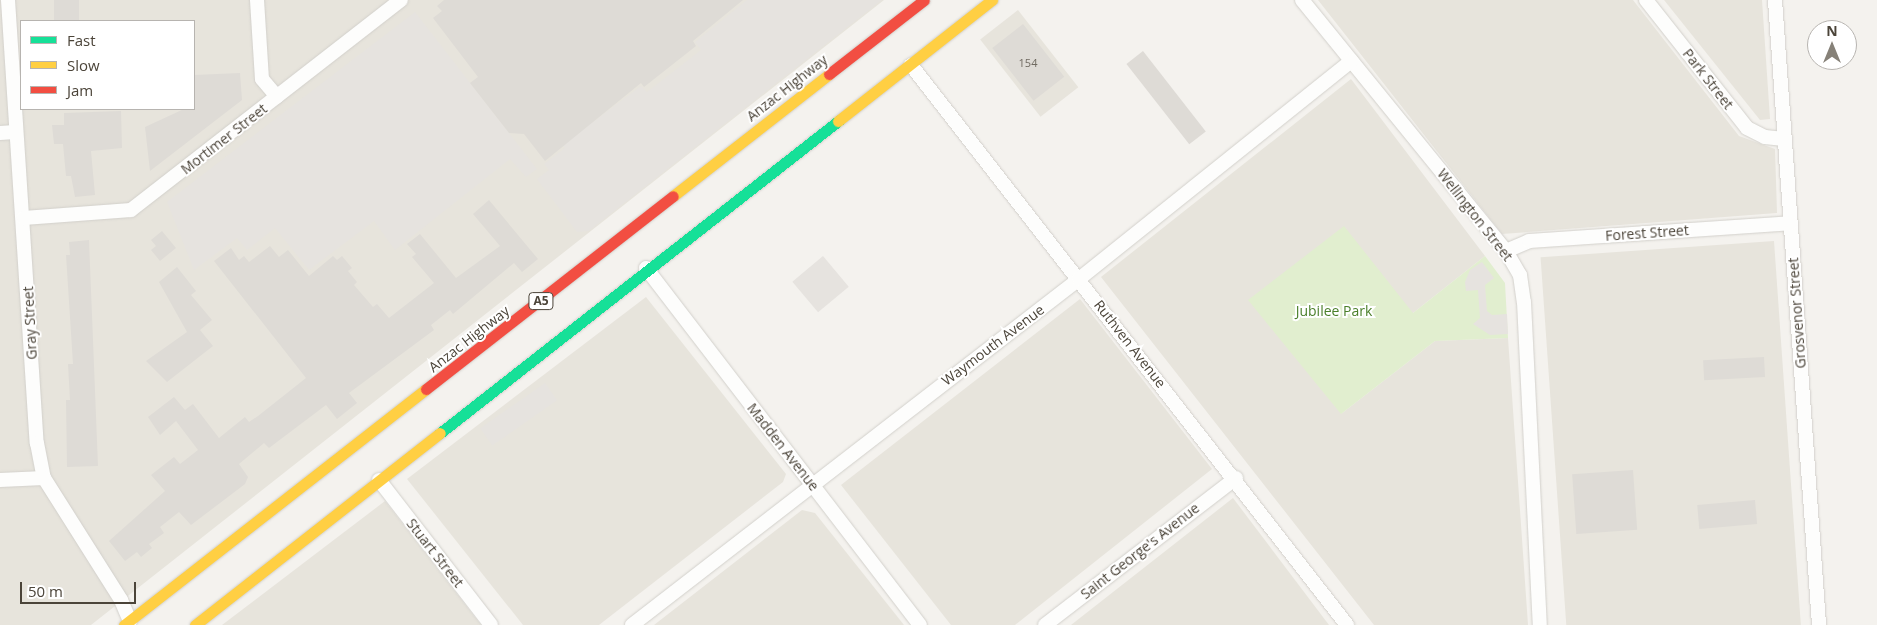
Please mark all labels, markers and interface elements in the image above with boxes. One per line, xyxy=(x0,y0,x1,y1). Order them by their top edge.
legend xyxy=(20,20,195,110)
north arrow xyxy=(1807,20,1857,70)
text: N xyxy=(1826,21,1838,40)
text: Fast xyxy=(67,30,96,50)
street label: Park Street xyxy=(1679,45,1737,113)
street label: Anzac Highway xyxy=(743,51,831,125)
text: Slow xyxy=(67,55,100,75)
house number: 154 xyxy=(1019,56,1037,70)
text: Jam xyxy=(67,80,93,100)
street label: Mortimer Street xyxy=(178,100,270,178)
street label: Wellington Street xyxy=(1434,166,1516,264)
street label: Forest Street xyxy=(1605,222,1689,244)
street label: Grosvenor Street xyxy=(1785,257,1809,369)
street label: Gray Street xyxy=(20,286,40,360)
road number: A5 xyxy=(527,292,555,310)
street label: Ruthven Avenue xyxy=(1091,297,1169,391)
street label: Waymouth Avenue xyxy=(939,301,1047,389)
street label: Anzac Highway xyxy=(425,302,513,376)
park label: Jubilee Park xyxy=(1296,303,1372,319)
street label: Madden Avenue xyxy=(744,400,822,494)
street label: Saint George's Avenue xyxy=(1077,499,1203,603)
street label: Stuart Street xyxy=(403,515,467,591)
scale bar xyxy=(22,572,139,604)
text: 50 m xyxy=(28,581,63,601)

